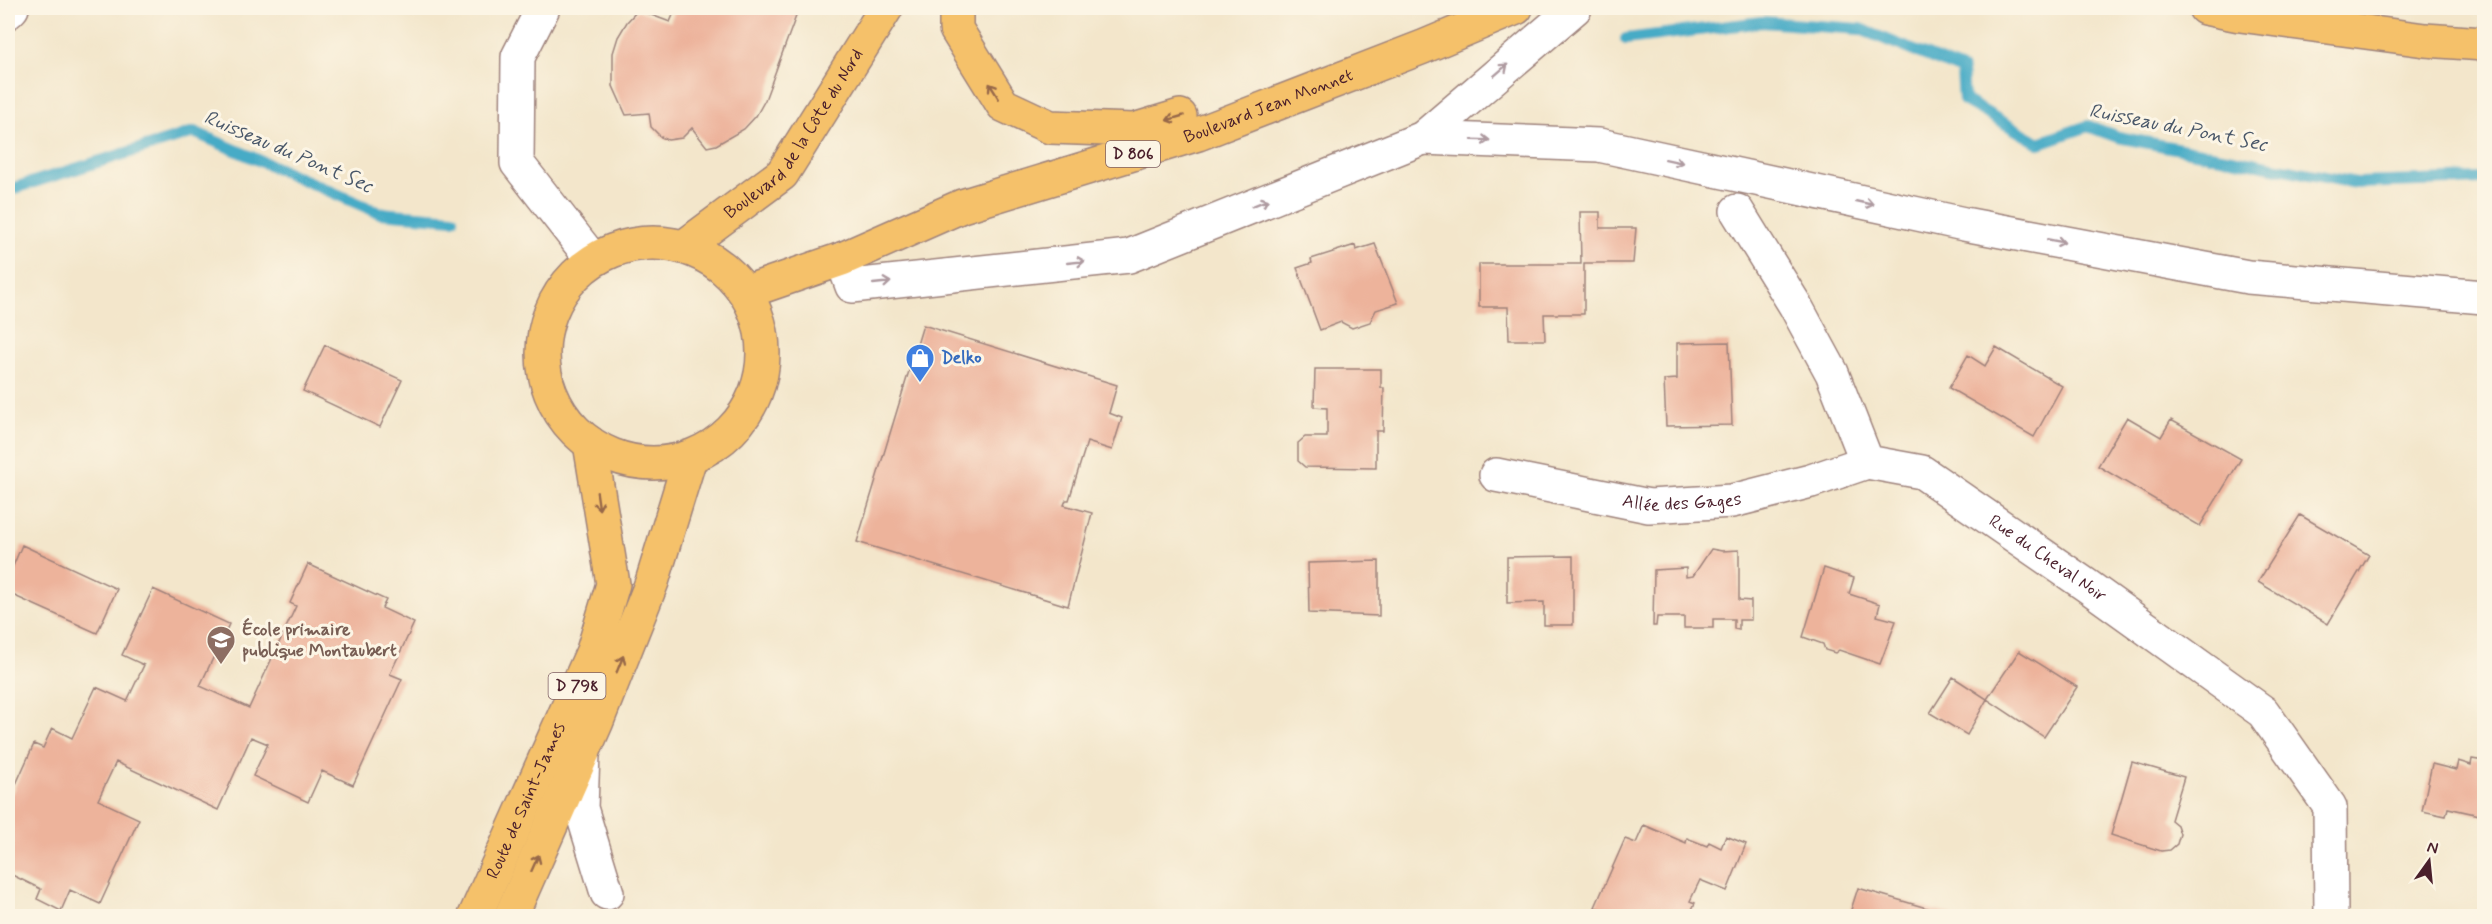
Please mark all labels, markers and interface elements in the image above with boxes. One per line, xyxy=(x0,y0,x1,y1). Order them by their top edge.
street label: Boulevard de la Côte du Nord xyxy=(719,44,869,225)
street label: Boulevard Jean Monnet xyxy=(1181,63,1357,150)
one-way arrow xyxy=(1493,64,1509,77)
one-way arrow xyxy=(988,83,1000,100)
water label: Ruisseau du Pont Sec xyxy=(2087,98,2271,159)
water label: Ruisseau du Pont Sec xyxy=(200,104,378,201)
one-way arrow xyxy=(1166,113,1185,124)
one-way arrow xyxy=(1471,135,1491,146)
road number: D 806 xyxy=(1106,141,1160,167)
one-way arrow xyxy=(1664,156,1683,168)
one-way arrow xyxy=(1250,197,1269,208)
one-way arrow xyxy=(1855,197,1874,209)
one-way arrow xyxy=(2046,236,2065,247)
one-way arrow xyxy=(1065,256,1085,267)
one-way arrow xyxy=(871,277,891,288)
shop icon: Delko xyxy=(904,342,936,384)
place label: Delko xyxy=(941,346,982,370)
street label: Allée des Gages xyxy=(1620,487,1744,518)
one-way arrow xyxy=(592,490,603,510)
street label: Rue du Cheval Noir xyxy=(1984,509,2112,608)
place label: École primaire publique Montaubert xyxy=(242,617,397,663)
school or university icon: École primaire publique Montaubert xyxy=(205,624,237,666)
one-way arrow xyxy=(615,656,626,674)
road number: D 798 xyxy=(548,673,606,699)
street label: Route de Saint-James xyxy=(481,719,572,883)
north arrow xyxy=(2399,831,2459,891)
text: N xyxy=(2425,836,2440,859)
one-way arrow xyxy=(530,854,541,872)

